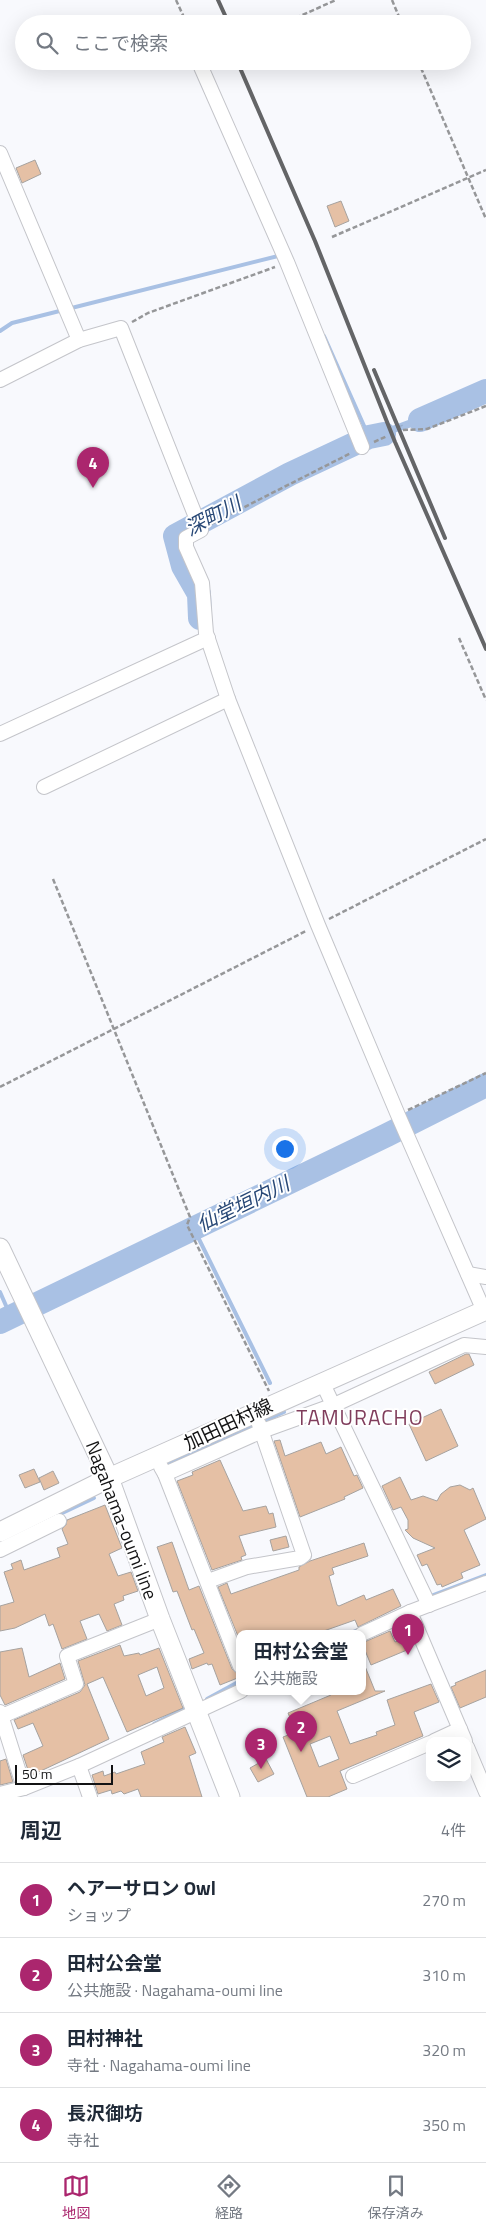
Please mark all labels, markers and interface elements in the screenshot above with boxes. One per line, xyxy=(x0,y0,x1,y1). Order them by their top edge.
search box xyxy=(15,15,471,70)
text: ここで検索 xyxy=(73,28,168,57)
icon: search xyxy=(33,29,61,57)
pin: 4 xyxy=(77,447,109,488)
water label: 深町川 xyxy=(179,487,248,543)
your location xyxy=(272,1136,298,1162)
water label: 仙堂垣内川 xyxy=(191,1167,296,1239)
street label: 加田田村線 xyxy=(179,1390,277,1457)
district label: TAMURACHO xyxy=(296,1401,424,1433)
street label: Nagahama-oumi line xyxy=(79,1436,166,1603)
pin: 1 xyxy=(392,1614,424,1655)
popup xyxy=(236,1630,366,1695)
text: 田村公会堂 xyxy=(253,1636,349,1665)
text: 公共施設 xyxy=(253,1666,318,1690)
pin: 2 xyxy=(285,1711,317,1752)
pin: 3 xyxy=(245,1728,277,1769)
map controls xyxy=(426,1737,471,1782)
button: layers xyxy=(426,1737,471,1782)
scale bar xyxy=(15,1762,112,1785)
text: 50 m xyxy=(22,1763,52,1784)
text: 周辺 xyxy=(20,1814,62,1846)
text: 4件 xyxy=(441,1818,466,1842)
text: ヘアーサロン Owl xyxy=(67,1873,216,1902)
text: 1 xyxy=(32,1888,40,1912)
text: 270 m xyxy=(422,1888,466,1912)
text: ショップ xyxy=(67,1903,131,1927)
text: 田村公会堂 xyxy=(67,1948,162,1977)
text: 2 xyxy=(32,1963,40,1987)
text: 310 m xyxy=(422,1963,466,1987)
text: 公共施設 · Nagahama-oumi line xyxy=(67,1978,283,2002)
text: 田村神社 xyxy=(67,2023,143,2052)
text: 3 xyxy=(32,2038,40,2062)
text: 320 m xyxy=(422,2038,466,2062)
text: 寺社 · Nagahama-oumi line xyxy=(67,2053,251,2077)
text: 長沢御坊 xyxy=(67,2098,143,2127)
text: 4 xyxy=(32,2113,40,2137)
text: 350 m xyxy=(422,2113,466,2137)
text: 寺社 xyxy=(67,2128,99,2152)
tab: 地図 xyxy=(62,2172,90,2223)
tab: 経路 xyxy=(215,2172,243,2223)
tab: 保存済み xyxy=(368,2172,424,2223)

